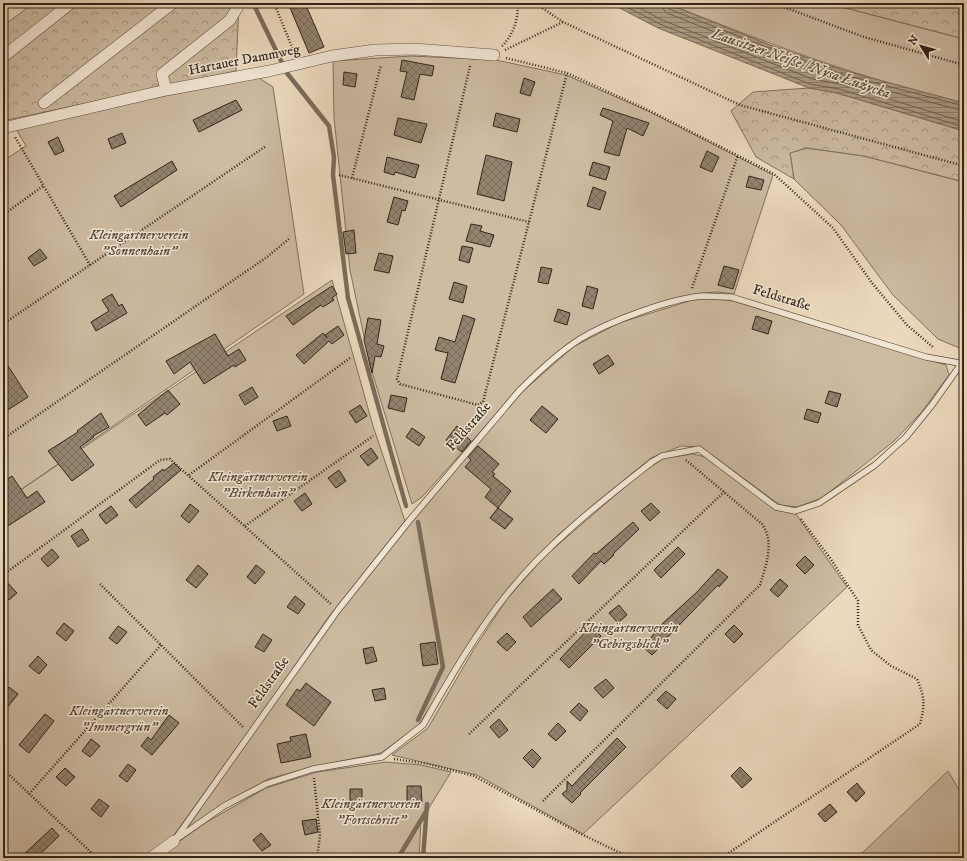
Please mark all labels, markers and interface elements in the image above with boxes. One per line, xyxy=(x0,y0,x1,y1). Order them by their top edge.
water label: Lausitzer Neiße / Nysa Łużycka xyxy=(708,24,893,103)
north arrow xyxy=(901,26,941,66)
text: N xyxy=(906,33,922,48)
street label: Hartauer Dammweg xyxy=(187,40,302,80)
park label: Kleingärtnerverein "Sonnenhain" xyxy=(88,226,189,260)
street label: Feldstraße xyxy=(750,281,813,315)
street label: Feldstraße xyxy=(442,398,495,455)
park label: Kleingärtnerverein "Birkenhain" xyxy=(207,468,308,502)
park label: Kleingärtnerverein "Gebirgsblick" xyxy=(578,619,679,653)
street label: Feldstraße xyxy=(244,653,293,712)
park label: Kleingärtnerverein "Immergrün" xyxy=(68,702,169,736)
park label: Kleingärtnerverein "Fortschritt" xyxy=(320,795,421,829)

